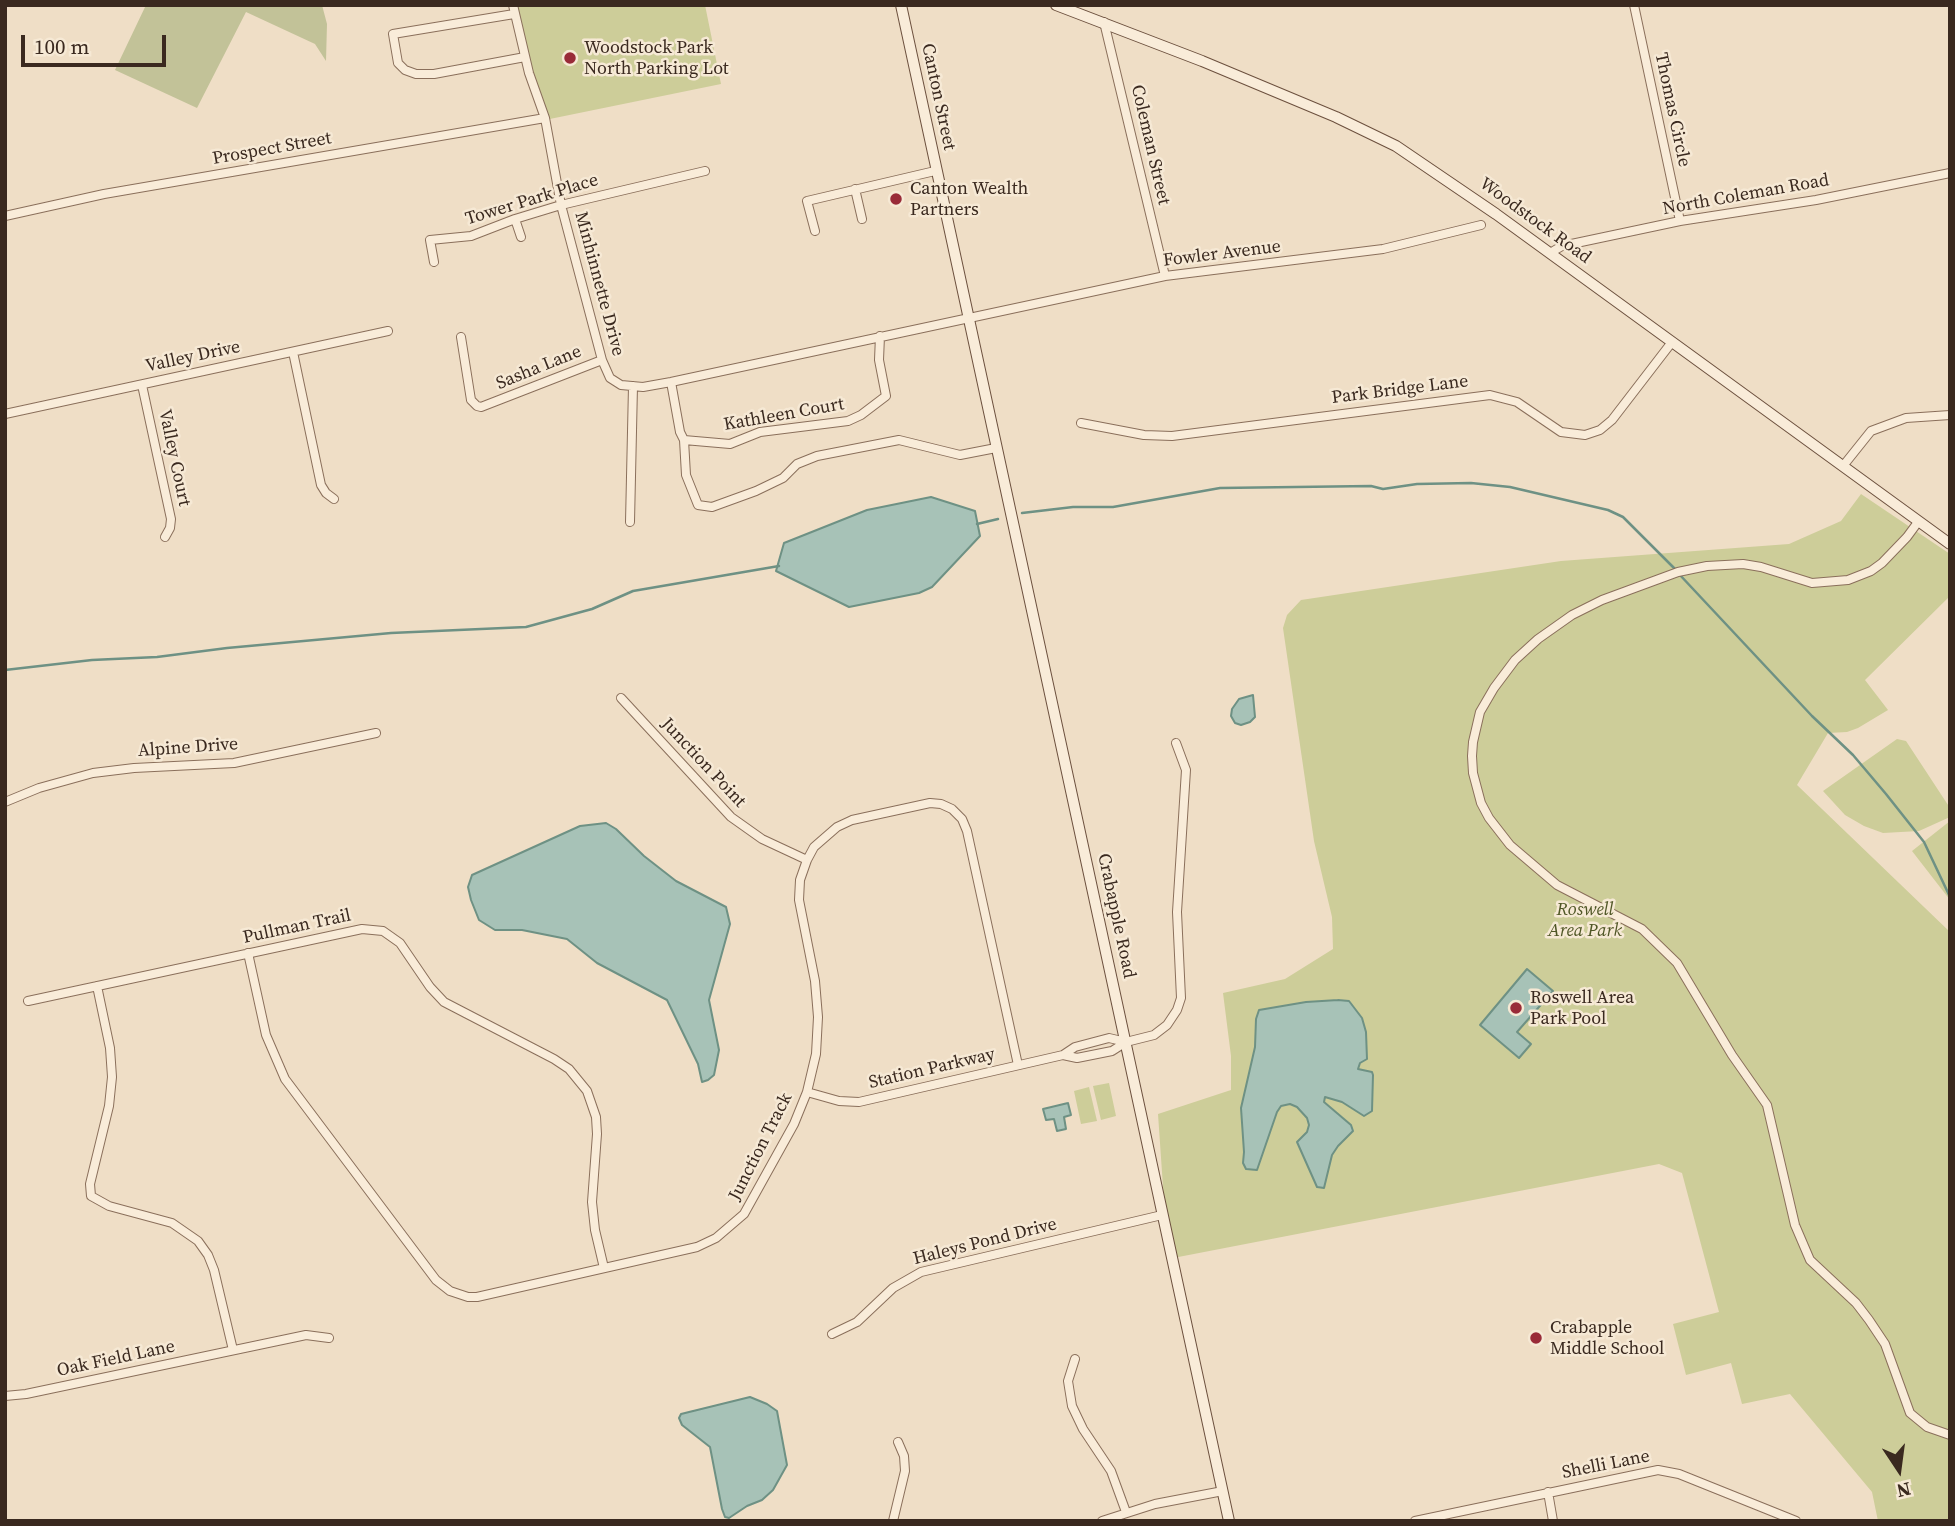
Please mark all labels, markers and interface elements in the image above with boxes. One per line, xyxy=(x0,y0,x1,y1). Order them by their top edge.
scale bar xyxy=(24,21,170,65)
text: 100 m xyxy=(34,32,89,61)
place label: Woodstock Park North Parking Lot xyxy=(584,37,729,80)
street label: Canton Street xyxy=(916,42,960,152)
marker: Woodstock Park North Parking Lot xyxy=(562,50,578,66)
street label: Thomas Circle xyxy=(1649,51,1695,169)
street label: Coleman Street xyxy=(1126,83,1174,207)
street label: Prospect Street xyxy=(211,128,333,170)
street label: Tower Park Place xyxy=(463,170,601,230)
street label: North Coleman Road xyxy=(1661,170,1831,220)
street label: Woodstock Road xyxy=(1475,173,1595,269)
place label: Canton Wealth Partners xyxy=(910,178,1028,220)
marker: Canton Wealth Partners xyxy=(888,191,904,207)
street label: Minhinnette Drive xyxy=(569,210,629,358)
street label: Fowler Avenue xyxy=(1162,236,1282,272)
street label: Valley Drive xyxy=(144,336,242,378)
street label: Sasha Lane xyxy=(493,341,585,395)
street label: Park Bridge Lane xyxy=(1330,371,1470,409)
street label: Kathleen Court xyxy=(722,394,846,436)
street label: Valley Court xyxy=(153,408,195,508)
street label: Junction Point xyxy=(656,714,750,812)
street label: Alpine Drive xyxy=(137,734,239,762)
street label: Crabapple Road xyxy=(1092,852,1140,980)
park label: Roswell Area Park xyxy=(1548,899,1622,942)
street label: Pullman Trail xyxy=(241,905,353,949)
place label: Roswell Area Park Pool xyxy=(1530,987,1634,1030)
marker: Roswell Area Park Pool xyxy=(1508,1000,1524,1016)
street label: Station Parkway xyxy=(867,1044,997,1094)
street label: Junction Track xyxy=(725,1090,797,1204)
street label: Haleys Pond Drive xyxy=(911,1214,1059,1270)
place label: Crabapple Middle School xyxy=(1550,1317,1664,1360)
marker: Crabapple Middle School xyxy=(1528,1330,1544,1346)
street label: Oak Field Lane xyxy=(55,1336,177,1382)
north arrow xyxy=(1864,1435,1934,1505)
street label: Shelli Lane xyxy=(1560,1446,1652,1484)
text: N xyxy=(1894,1476,1913,1505)

